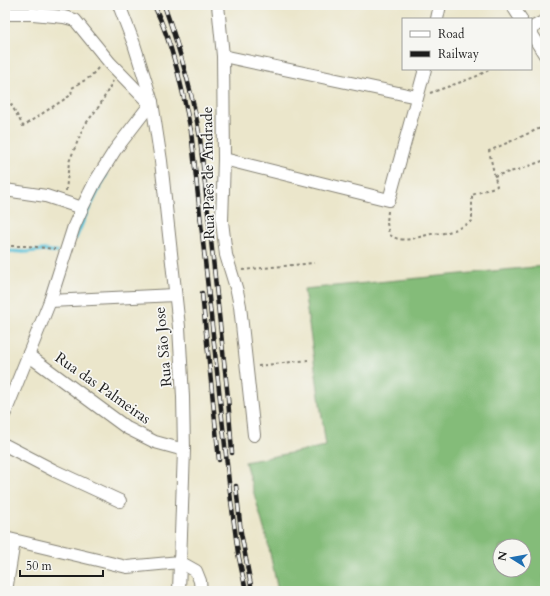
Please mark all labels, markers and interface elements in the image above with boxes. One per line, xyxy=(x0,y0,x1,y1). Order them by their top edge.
legend xyxy=(402,18,532,70)
text: Road xyxy=(438,26,465,42)
text: Railway xyxy=(438,46,480,62)
street label: Rua Paes de Andrade xyxy=(197,106,219,240)
street label: Rua São Jose xyxy=(150,306,176,388)
street label: Rua das Palmeiras xyxy=(51,348,155,428)
north arrow xyxy=(492,538,532,578)
text: N xyxy=(494,550,511,562)
scale bar xyxy=(20,552,103,578)
text: 50 m xyxy=(26,558,53,574)

